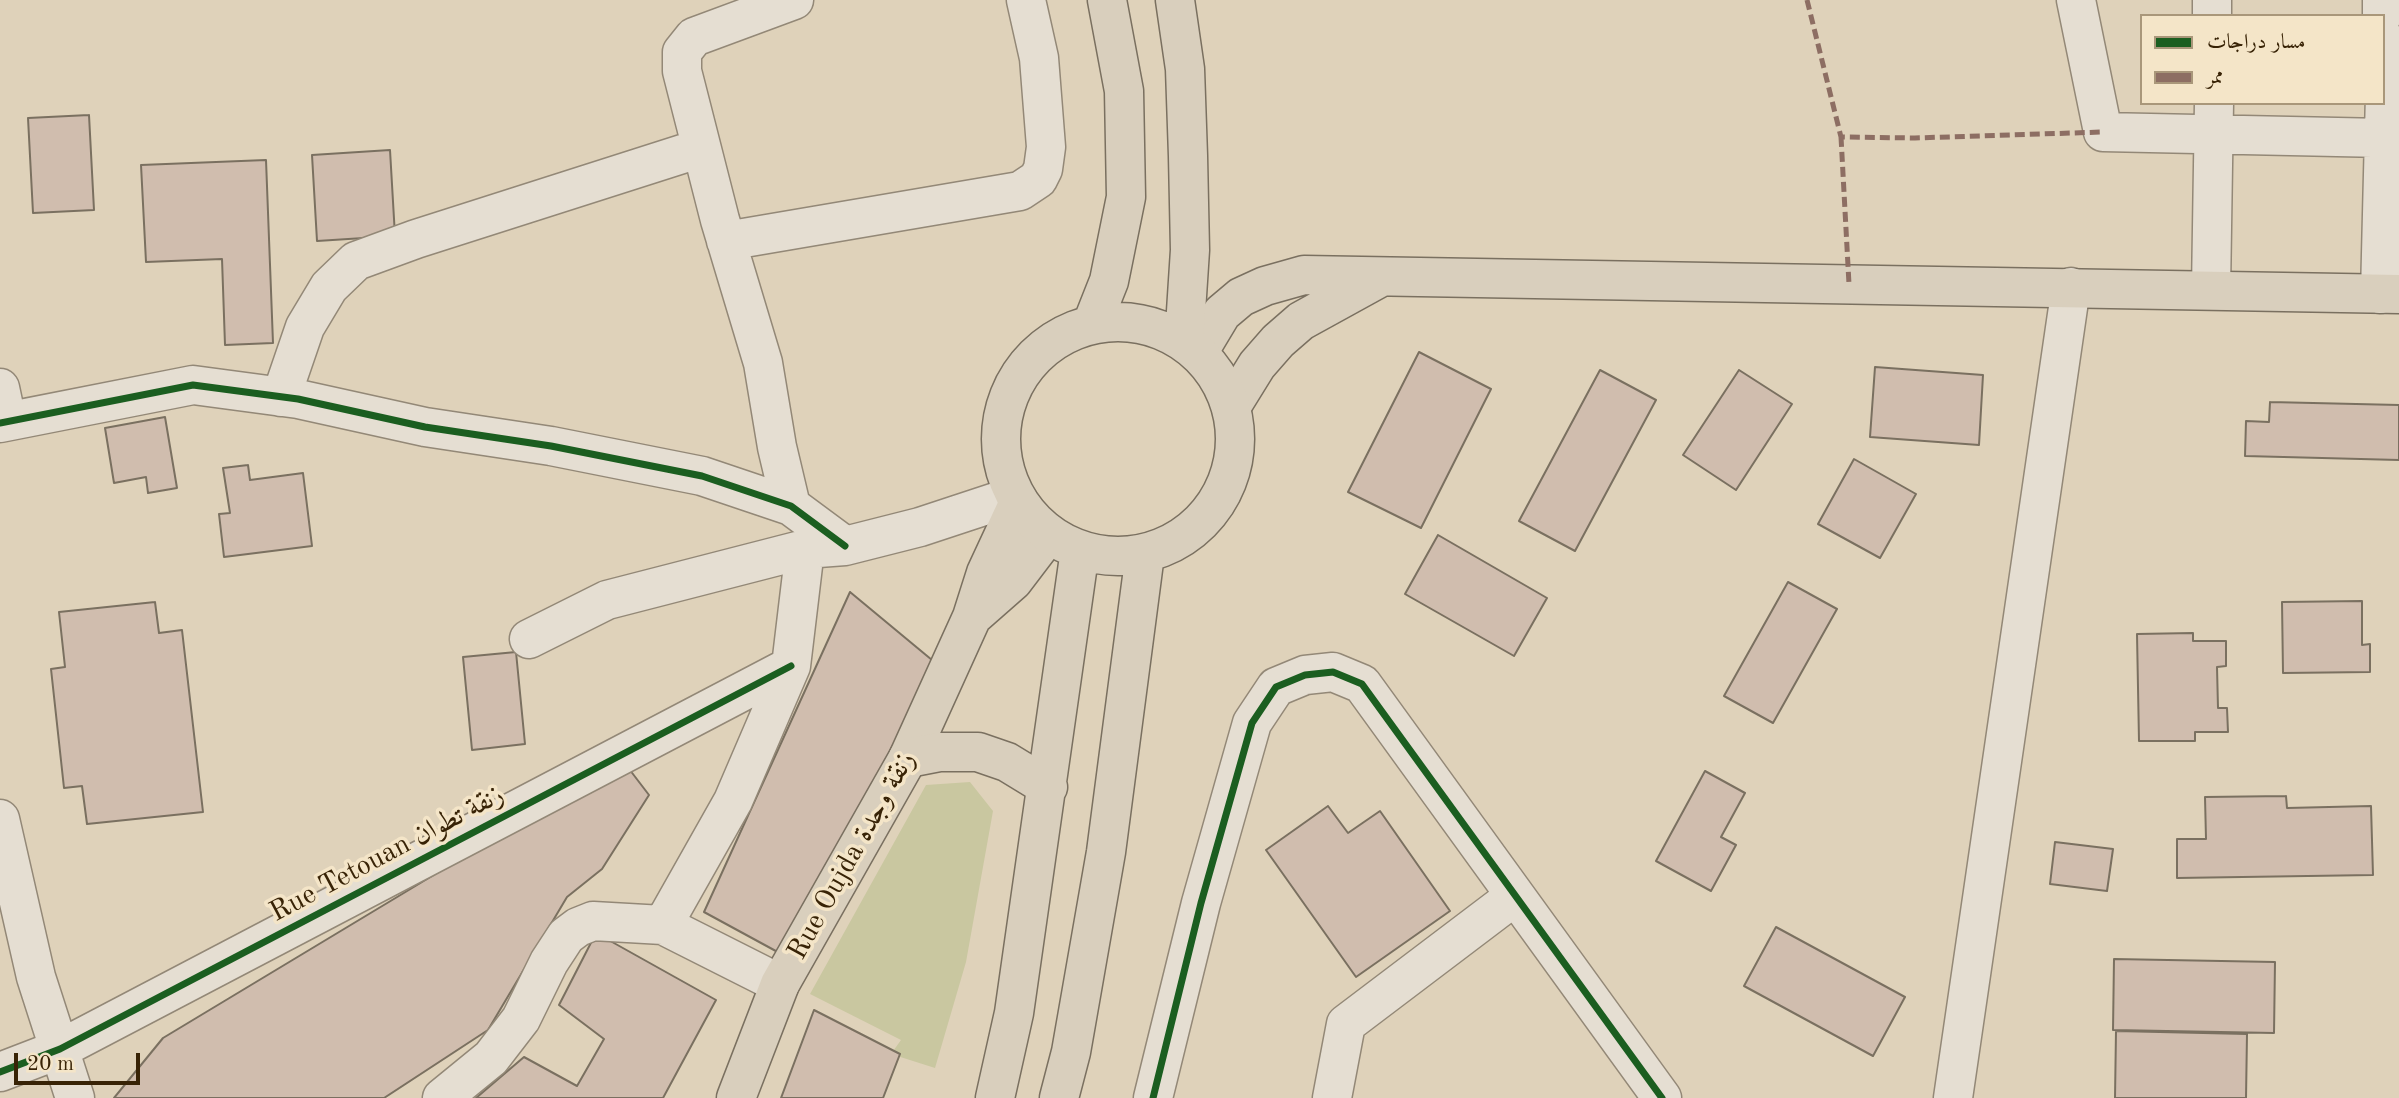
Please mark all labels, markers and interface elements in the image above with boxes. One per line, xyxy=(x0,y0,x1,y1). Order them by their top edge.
legend xyxy=(2140,14,2385,105)
text: مسار دراجات xyxy=(2207,32,2306,53)
text: ممر xyxy=(2207,67,2224,88)
street label: Rue Oujda زنقة وجدة xyxy=(781,746,923,966)
street label: Rue Tetouan زنقة تطوان xyxy=(264,778,510,930)
scale bar xyxy=(18,1038,144,1082)
text: 20 m xyxy=(27,1054,74,1075)

